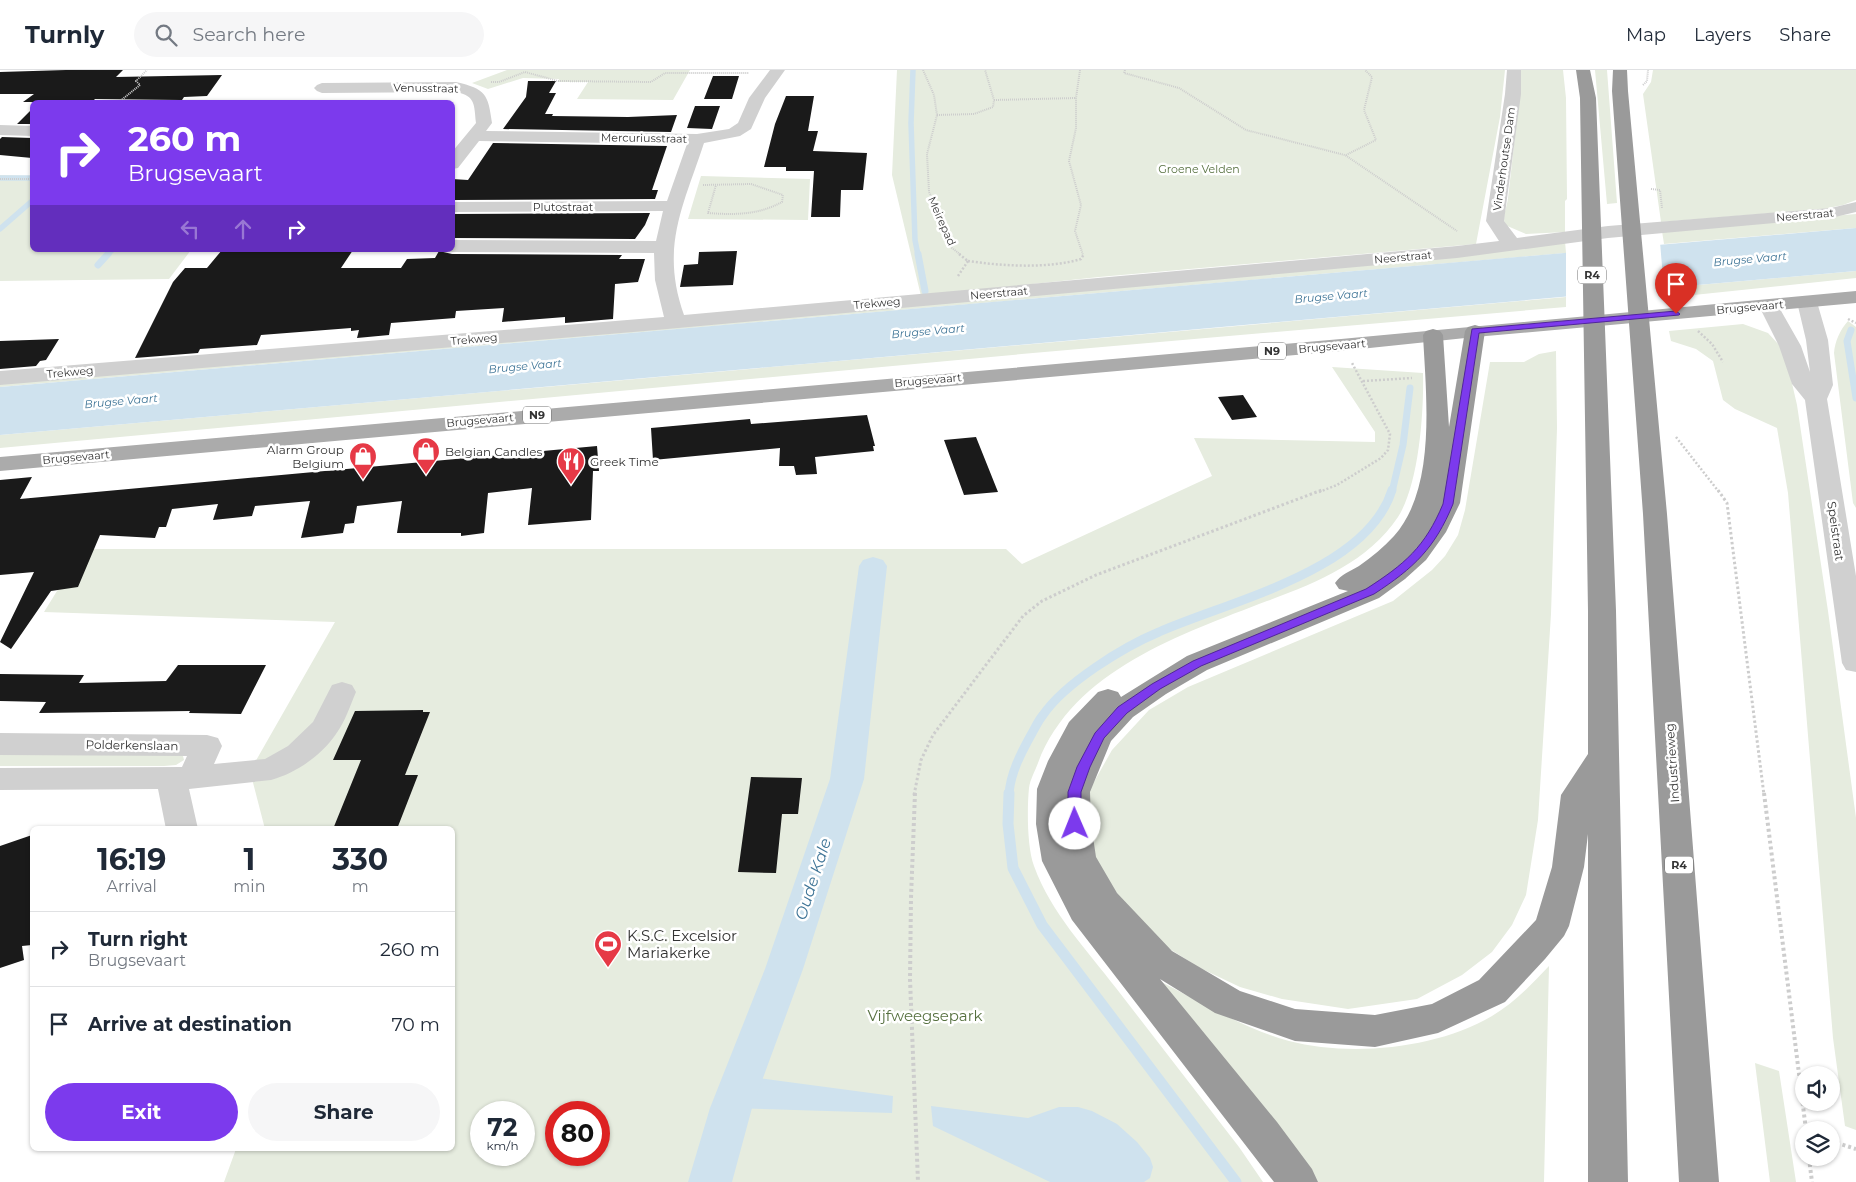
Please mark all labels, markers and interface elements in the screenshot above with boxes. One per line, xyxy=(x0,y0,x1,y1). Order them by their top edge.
search box xyxy=(134,12,484,57)
text: Turnly xyxy=(25,20,104,49)
icon: search xyxy=(152,21,180,49)
text: Search here xyxy=(192,23,305,46)
text: Map xyxy=(1626,24,1666,46)
text: Layers xyxy=(1694,24,1751,46)
text: Share xyxy=(1779,24,1831,46)
street label: Venusstraat xyxy=(393,80,459,96)
street label: Vinderhoutse Dam xyxy=(1490,106,1518,212)
text: 260 m xyxy=(128,117,241,160)
icon: right xyxy=(45,120,110,185)
street label: Mercuriusstraat xyxy=(601,130,688,146)
text: Brugsevaart xyxy=(128,160,263,187)
park label: Groene Velden xyxy=(1158,162,1240,176)
street label: Meirepad xyxy=(925,194,959,248)
street label: Plutostraat xyxy=(533,200,594,214)
street label: Neerstraat xyxy=(1776,205,1835,224)
icon: left xyxy=(176,215,204,243)
icon: ahead xyxy=(229,215,257,243)
icon: right xyxy=(282,215,310,243)
street label: Neerstraat xyxy=(1374,247,1433,266)
water label: Brugse Vaart xyxy=(1713,249,1788,269)
pin xyxy=(1655,263,1697,314)
road number: R4 xyxy=(1578,266,1606,284)
icon: arrive xyxy=(1662,270,1690,298)
street label: Neerstraat xyxy=(970,283,1029,302)
water label: Brugse Vaart xyxy=(1294,286,1369,306)
street label: Trekweg xyxy=(853,294,901,312)
street label: Brugsevaart xyxy=(1716,297,1785,317)
water label: Brugse Vaart xyxy=(891,321,966,341)
street label: Trekweg xyxy=(450,330,498,348)
street label: Brugsevaart xyxy=(1298,336,1367,356)
road number: N9 xyxy=(1258,342,1286,360)
water label: Brugse Vaart xyxy=(488,356,563,376)
street label: Trekweg xyxy=(46,363,94,381)
street label: Brugsevaart xyxy=(894,370,963,390)
water label: Brugse Vaart xyxy=(84,391,159,411)
road number: N9 xyxy=(523,406,551,424)
street label: Brugsevaart xyxy=(446,410,515,430)
shop icon: Belgian Candles xyxy=(411,436,441,475)
shop icon: Alarm Group Belgium xyxy=(348,441,378,480)
place label: Alarm Group Belgium xyxy=(267,442,344,471)
place label: Belgian Candles xyxy=(445,444,543,459)
restaurant icon: Greek Time xyxy=(556,446,586,485)
street label: Brugsevaart xyxy=(42,447,111,467)
place label: Greek Time xyxy=(590,454,659,469)
street label: Speistraat xyxy=(1824,500,1848,562)
street label: Industrieweg xyxy=(1662,723,1682,803)
street label: Polderkenslaan xyxy=(85,737,179,753)
position arrow xyxy=(1048,797,1100,849)
water label: Oude Kale xyxy=(791,836,835,922)
text: 16:19 xyxy=(97,841,166,878)
text: 1 xyxy=(244,841,255,878)
text: 330 xyxy=(332,841,388,878)
road number: R4 xyxy=(1665,856,1693,874)
text: Arrival xyxy=(106,877,157,896)
text: min xyxy=(233,877,265,896)
text: m xyxy=(352,877,369,896)
place label: K.S.C. Excelsior Mariakerke xyxy=(627,926,737,962)
text: Turn right xyxy=(88,928,188,951)
sports icon: K.S.C. Excelsior Mariakerke xyxy=(593,929,623,968)
icon: right xyxy=(45,935,73,963)
text: 260 m xyxy=(380,938,440,961)
text: Brugsevaart xyxy=(88,951,186,970)
park label: Vijfweegsepark xyxy=(867,1006,983,1025)
icon: arrive xyxy=(45,1010,73,1038)
text: Arrive at destination xyxy=(88,1013,292,1036)
text: 70 m xyxy=(391,1013,440,1036)
map controls xyxy=(1795,1066,1840,1166)
button: sound xyxy=(1795,1066,1840,1111)
button: Exit xyxy=(45,1083,238,1141)
button: Share xyxy=(248,1083,440,1141)
speed limit sign: 80 xyxy=(545,1101,610,1166)
text: 72 xyxy=(487,1112,518,1142)
button: layers xyxy=(1795,1121,1840,1166)
text: km/h xyxy=(486,1138,519,1153)

